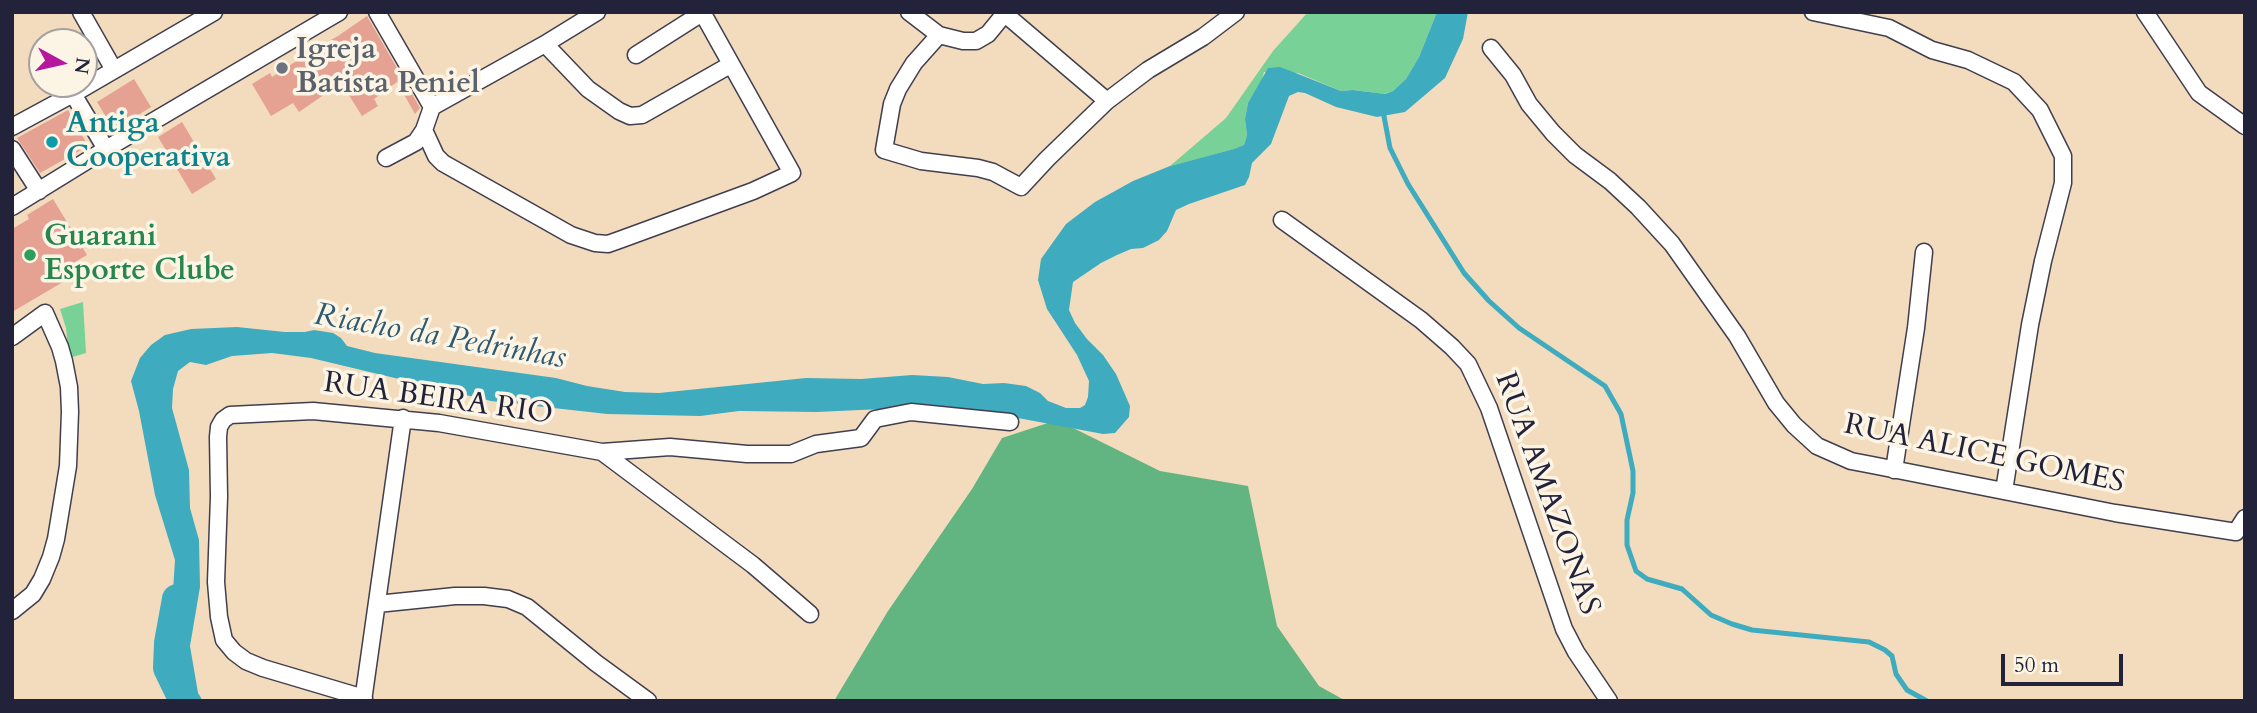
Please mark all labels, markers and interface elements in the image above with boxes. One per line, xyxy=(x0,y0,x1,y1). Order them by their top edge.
north arrow xyxy=(28,28,98,98)
place label: Igreja Batista Peniel xyxy=(296,33,480,104)
text: N xyxy=(68,56,96,76)
marker: Igreja Batista Peniel xyxy=(274,60,290,76)
place label: Antiga Cooperativa xyxy=(66,107,231,178)
marker: Antiga Cooperativa xyxy=(44,134,60,150)
place label: Guarani Esporte Clube xyxy=(44,220,235,290)
marker: Guarani Esporte Clube xyxy=(22,247,38,263)
water label: Riacho da Pedrinhas xyxy=(311,297,569,379)
street label: RUA BEIRA RIO xyxy=(321,366,555,434)
street label: RUA AMAZONAS xyxy=(1485,368,1607,620)
street label: RUA ALICE GOMES xyxy=(1841,408,2127,502)
scale bar xyxy=(2005,640,2128,684)
text: 50 m xyxy=(2014,651,2059,680)

